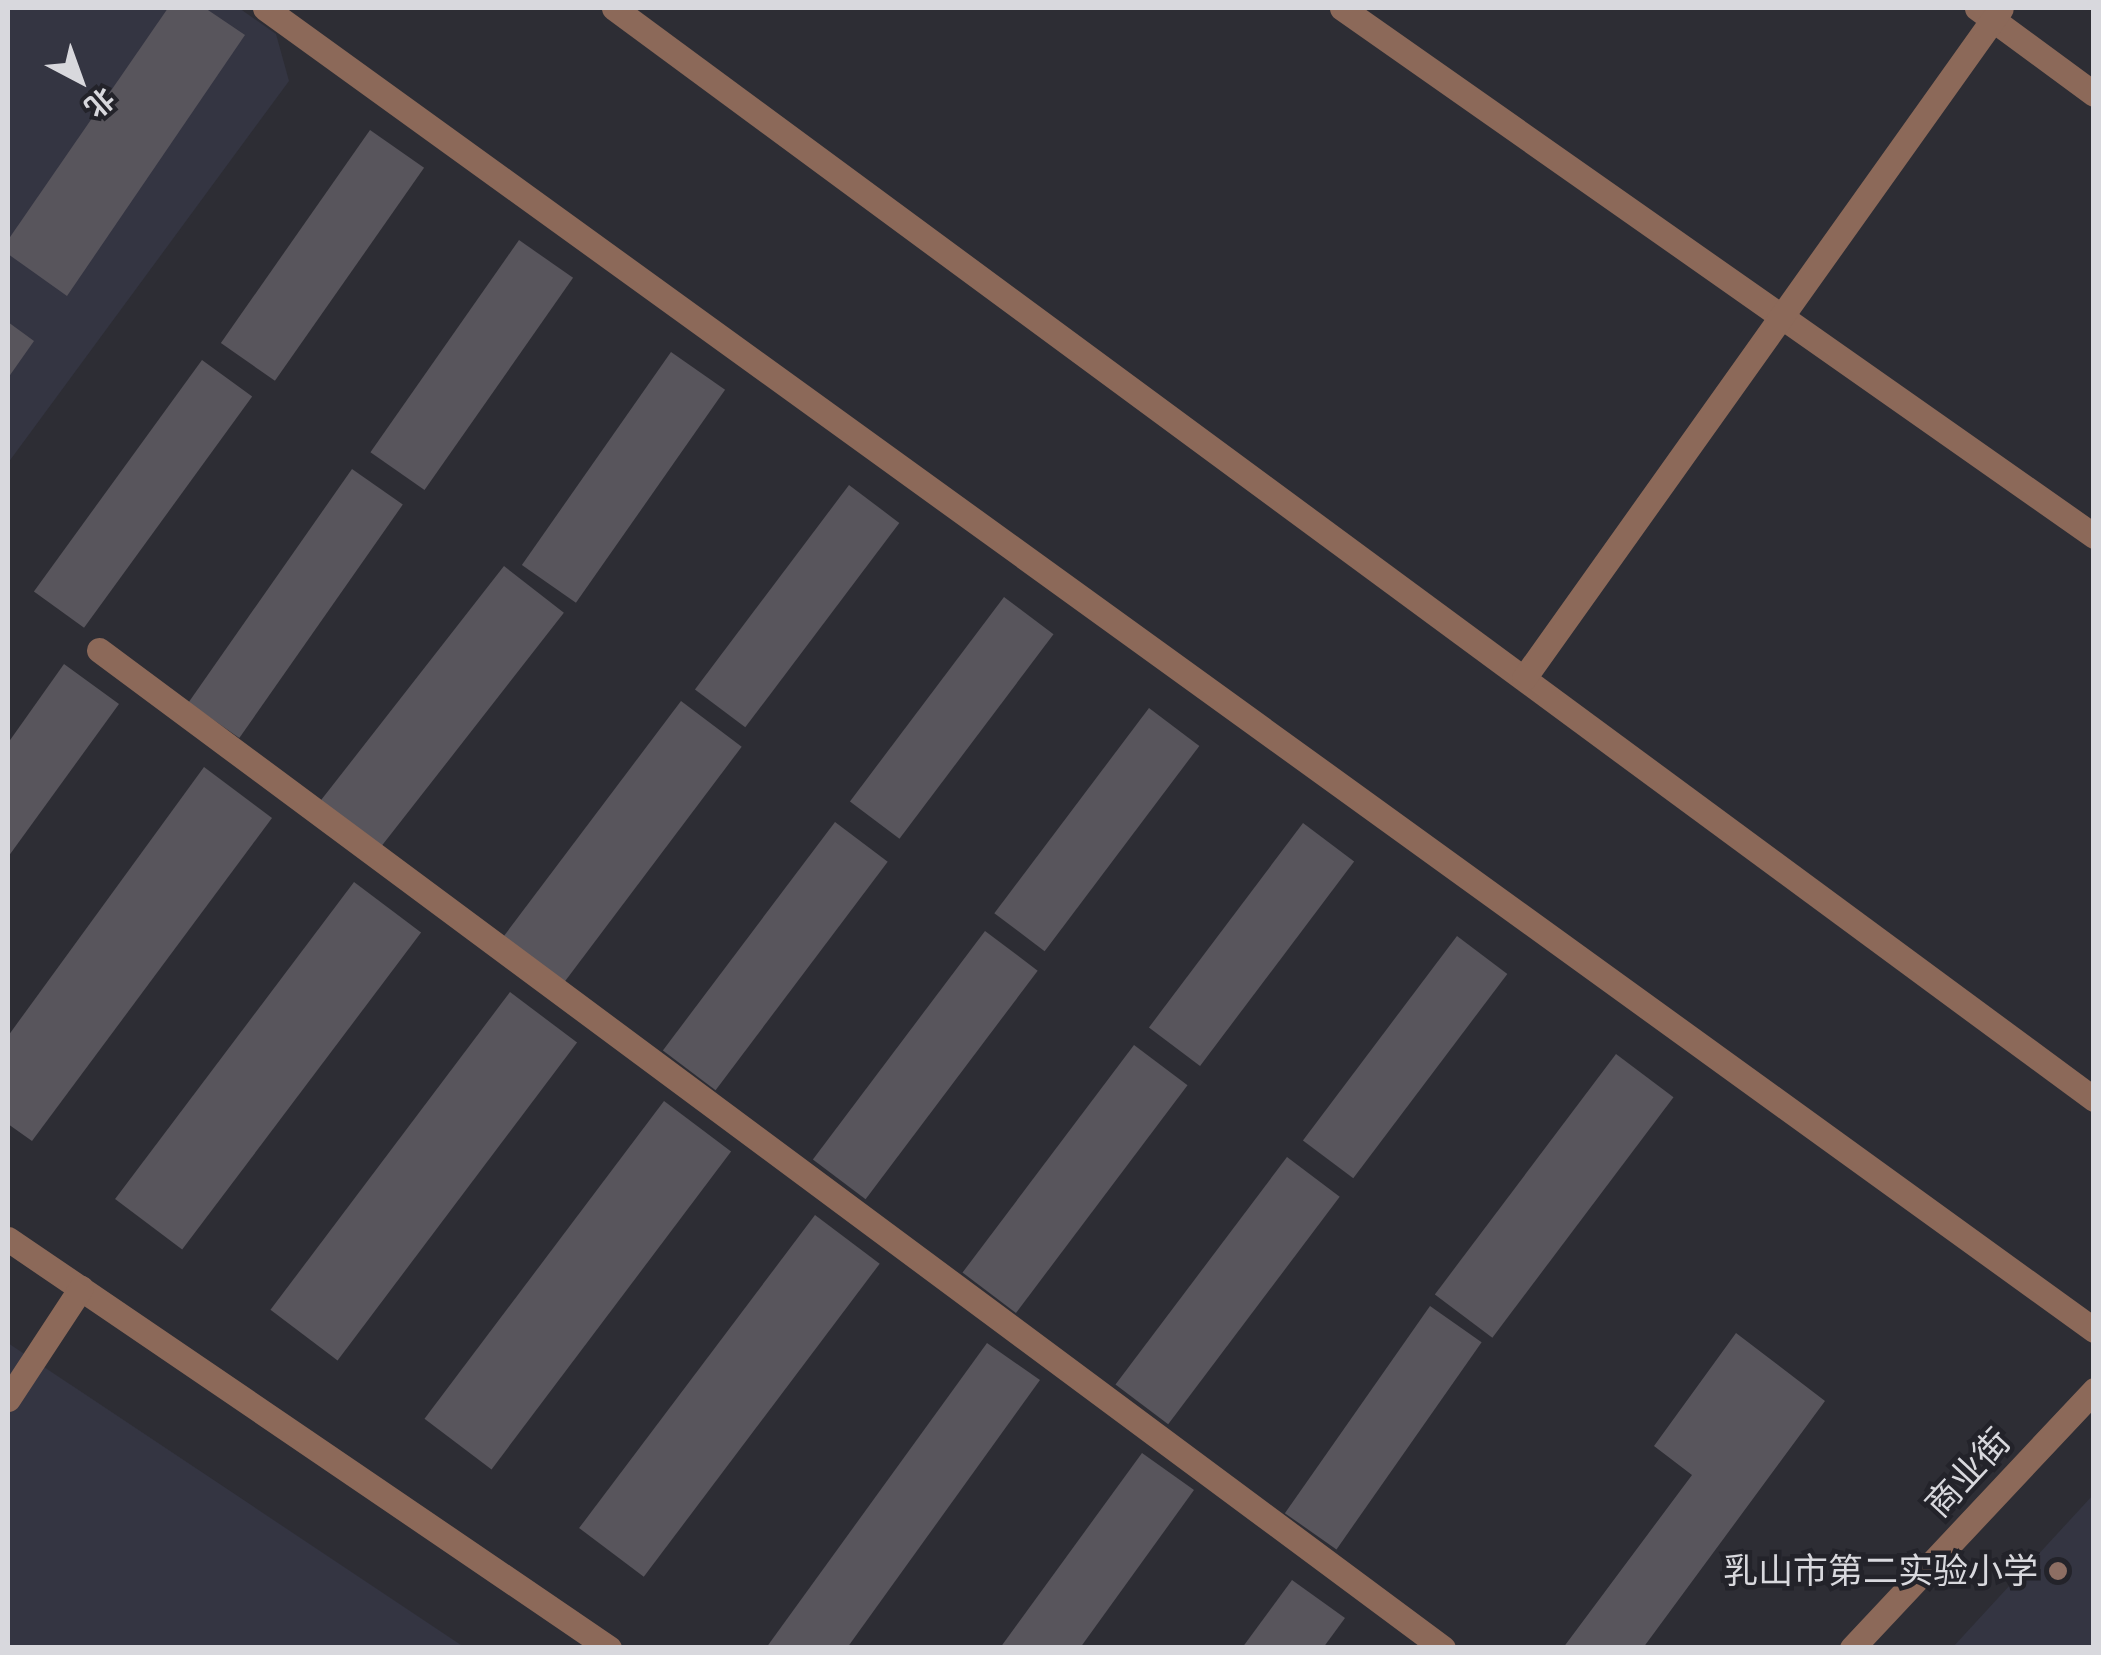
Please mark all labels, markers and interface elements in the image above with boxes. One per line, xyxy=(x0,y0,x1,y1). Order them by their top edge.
north arrow xyxy=(30,30,130,130)
text: 北 xyxy=(78,81,121,125)
street label: 商业街 xyxy=(1917,1420,2019,1526)
place label: 乳山市第二实验小学 xyxy=(1723,1550,2038,1592)
marker: 乳山市第二实验小学 xyxy=(2047,1560,2069,1582)

